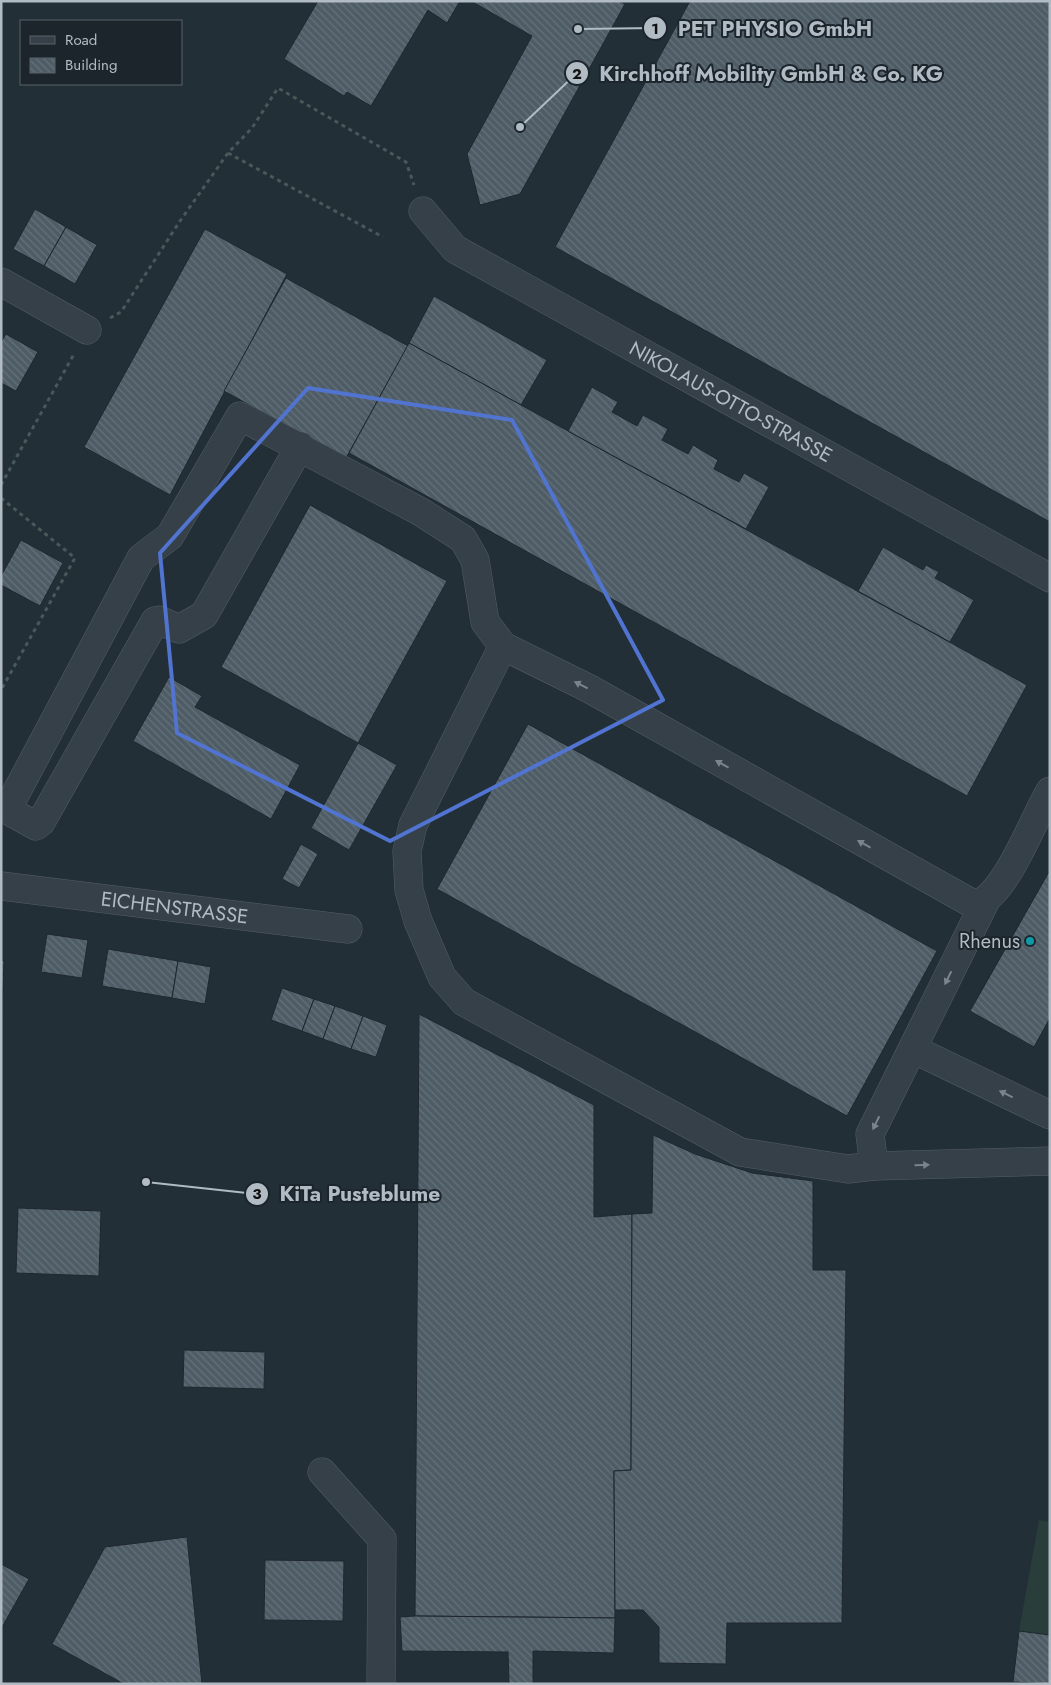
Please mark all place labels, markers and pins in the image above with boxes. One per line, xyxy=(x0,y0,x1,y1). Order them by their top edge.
callout: PET PHYSIO GmbH xyxy=(642,10,882,46)
callout: Kirchhoff Mobility GmbH & Co. KG xyxy=(564,55,953,91)
place label: Rhenus xyxy=(959,927,1020,956)
marker: Rhenus xyxy=(1024,935,1036,947)
callout: KiTa Pusteblume xyxy=(244,1176,450,1212)

